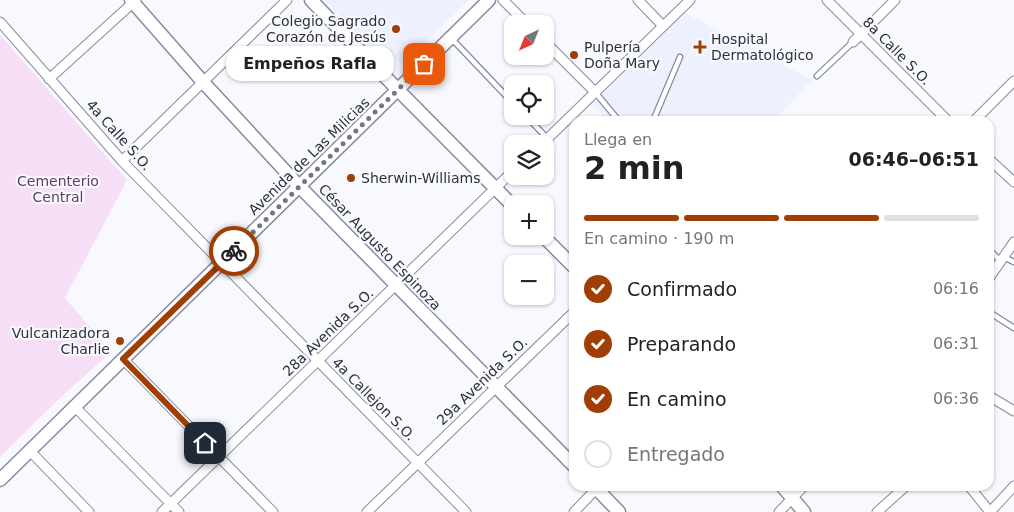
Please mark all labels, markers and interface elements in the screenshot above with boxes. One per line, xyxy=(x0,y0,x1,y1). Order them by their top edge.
place label: Colegio Sagrado Corazón de Jesús xyxy=(266,13,386,45)
street label: 8a Calle S.O. xyxy=(860,14,934,88)
north arrow xyxy=(504,15,554,65)
map controls xyxy=(504,15,554,305)
marker: Colegio Sagrado Corazón de Jesús xyxy=(390,23,402,35)
place label: Hospital Dermatológico xyxy=(711,31,814,63)
place label: Pulpería Doña Mary xyxy=(584,39,660,71)
marker: Hospital Dermatológico xyxy=(693,40,707,54)
pin xyxy=(403,43,445,85)
callout: Empeños Rafla xyxy=(226,46,394,82)
marker: Pulpería Doña Mary xyxy=(568,49,580,61)
icon: bag xyxy=(410,50,438,78)
text: Empeños Rafla xyxy=(243,54,377,73)
button: locate xyxy=(504,75,554,125)
street label: Avenida de Las Milicias xyxy=(245,94,373,218)
street label: 4a Calle S.O. xyxy=(83,96,155,174)
text: Llega en xyxy=(584,130,652,149)
button: layers xyxy=(504,135,554,185)
text: 06:46–06:51 xyxy=(849,148,979,170)
text: 2 min xyxy=(584,149,685,187)
place label: Sherwin-Williams xyxy=(361,170,480,186)
marker: Sherwin-Williams xyxy=(345,172,357,184)
park label: Cementerio Central xyxy=(17,173,99,205)
street label: César Augusto Espinoza xyxy=(316,181,444,313)
button: + xyxy=(504,195,554,245)
courier xyxy=(209,226,259,276)
text: En camino · 190 m xyxy=(584,229,734,248)
icon: bike xyxy=(220,237,248,265)
button: − xyxy=(504,255,554,305)
icon: check xyxy=(584,275,612,303)
text: Confirmado xyxy=(627,278,737,300)
text: 06:16 xyxy=(933,279,979,298)
street label: 28a Avenida S.O. xyxy=(279,285,377,379)
place label: Vulcanizadora Charlie xyxy=(12,325,110,357)
icon: check xyxy=(584,330,612,358)
text: Preparando xyxy=(627,333,736,355)
street label: 29a Avenida S.O. xyxy=(433,334,531,428)
text: 06:31 xyxy=(933,334,979,353)
marker: Vulcanizadora Charlie xyxy=(114,335,126,347)
street label: 4a Callejon S.O. xyxy=(329,354,419,444)
icon: check xyxy=(584,385,612,413)
text: En camino xyxy=(627,388,727,410)
text: 06:36 xyxy=(933,389,979,408)
pin xyxy=(184,422,226,464)
icon: home xyxy=(191,429,219,457)
text: Entregado xyxy=(627,443,725,465)

